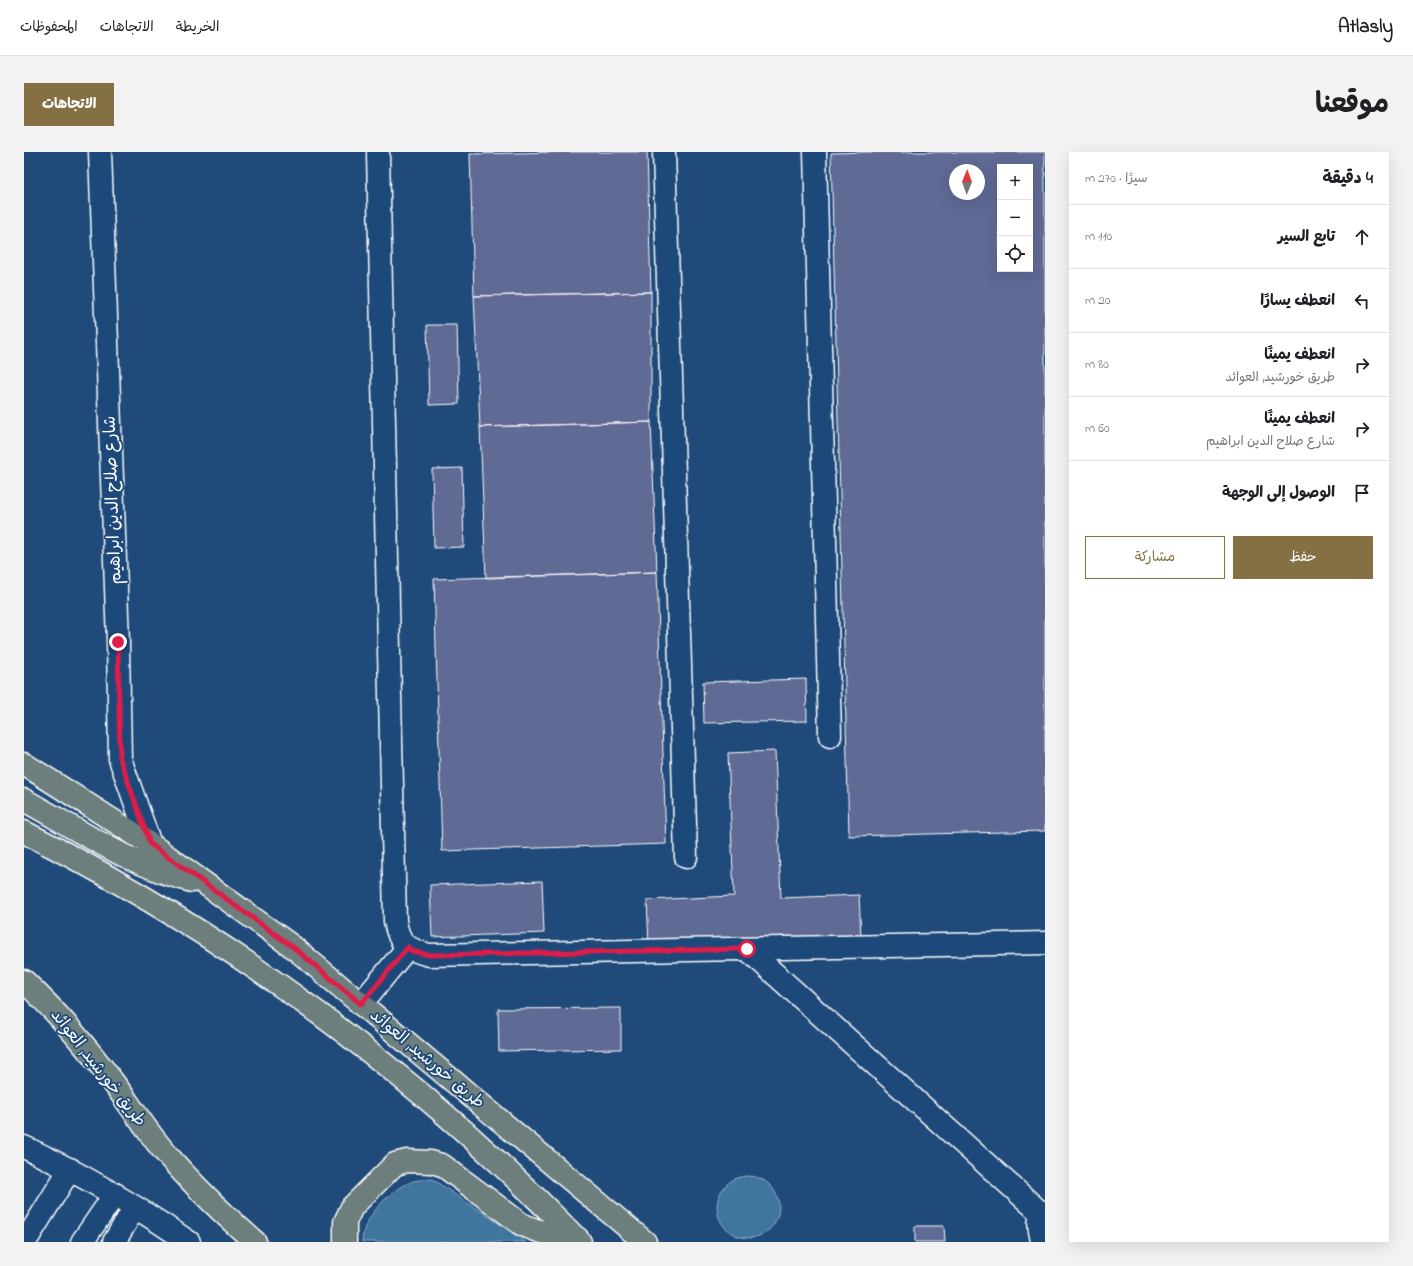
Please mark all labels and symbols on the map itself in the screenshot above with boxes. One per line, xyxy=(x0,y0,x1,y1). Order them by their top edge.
north arrow xyxy=(949,164,985,200)
street label: شارع صلاح الدين ابراهيم xyxy=(98,415,128,585)
route end xyxy=(109,633,127,651)
route start xyxy=(738,940,756,958)
street label: طريق خورشيد, العوائد xyxy=(364,1003,490,1115)
street label: طريق خورشيد, العوائد xyxy=(44,1004,152,1132)

